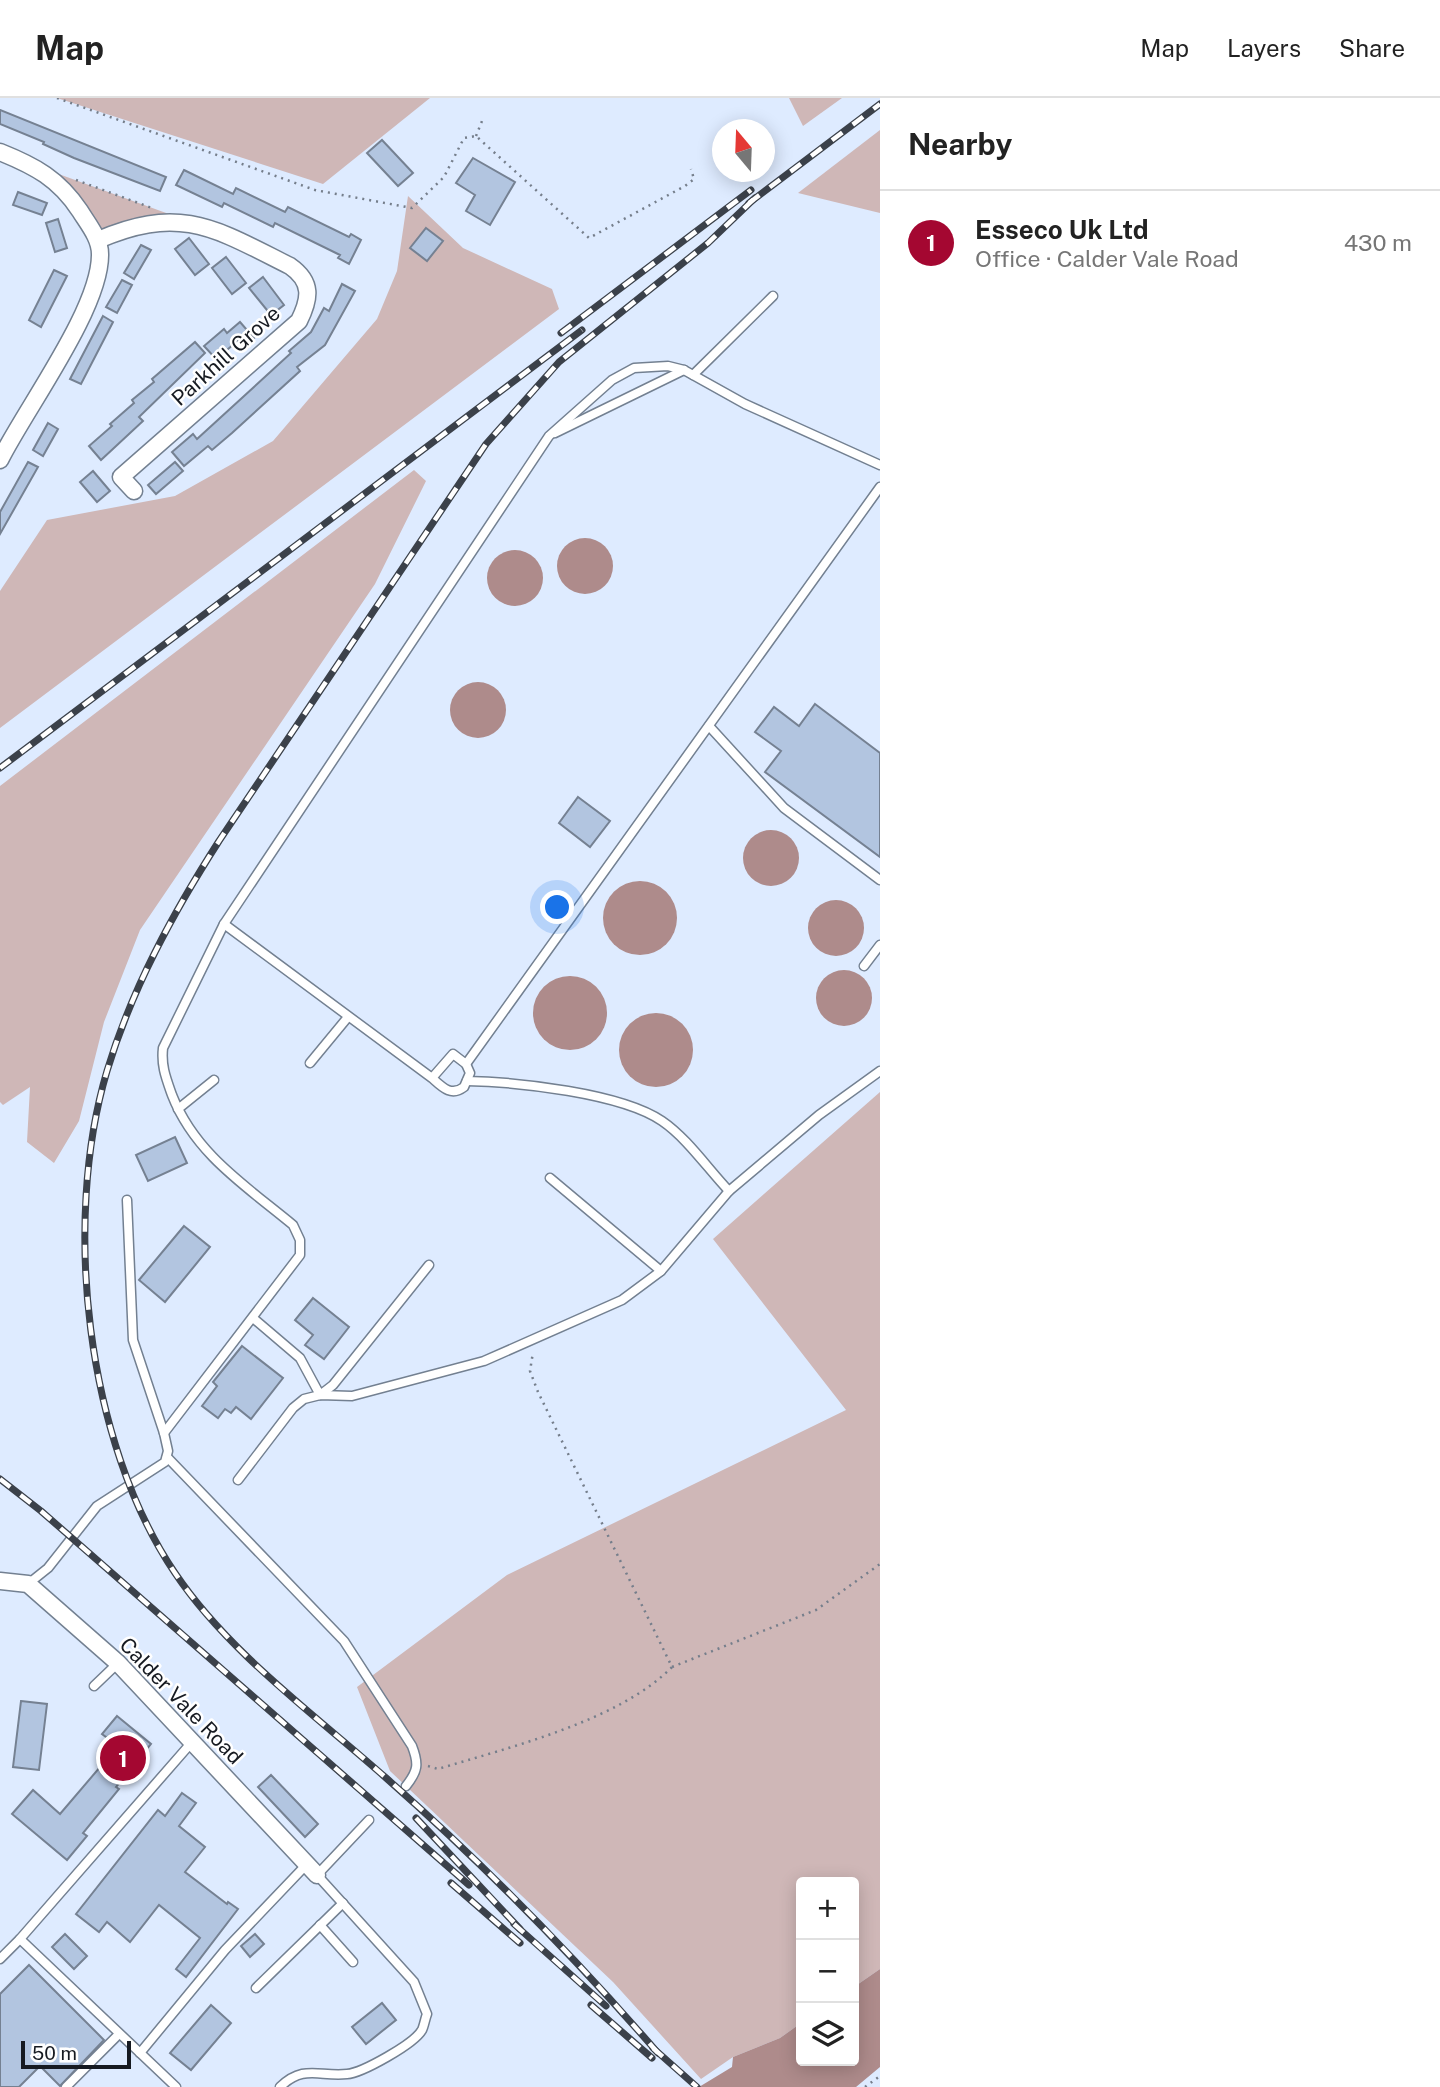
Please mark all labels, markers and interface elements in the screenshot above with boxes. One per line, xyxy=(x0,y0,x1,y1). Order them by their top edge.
text: Map xyxy=(35,29,104,67)
text: Map xyxy=(1140,34,1189,62)
text: Layers xyxy=(1227,34,1301,62)
text: Share xyxy=(1339,34,1405,62)
north arrow xyxy=(712,119,775,182)
text: Nearby xyxy=(908,126,1012,162)
text: Esseco Uk Ltd xyxy=(975,214,1148,245)
text: 1 xyxy=(926,229,936,256)
text: 430 m xyxy=(1344,229,1412,256)
text: Office · Calder Vale Road xyxy=(975,245,1239,272)
street label: Parkhill Grove xyxy=(166,300,285,411)
your location xyxy=(540,890,574,924)
street label: Calder Vale Road xyxy=(115,1632,248,1769)
pin: 1 xyxy=(100,1732,146,1784)
map controls xyxy=(796,1877,859,2066)
button: + xyxy=(796,1877,859,1940)
button: − xyxy=(796,1940,859,2003)
button: layers xyxy=(796,2003,859,2066)
scale bar xyxy=(21,2038,131,2070)
text: 50 m xyxy=(32,2042,77,2064)

